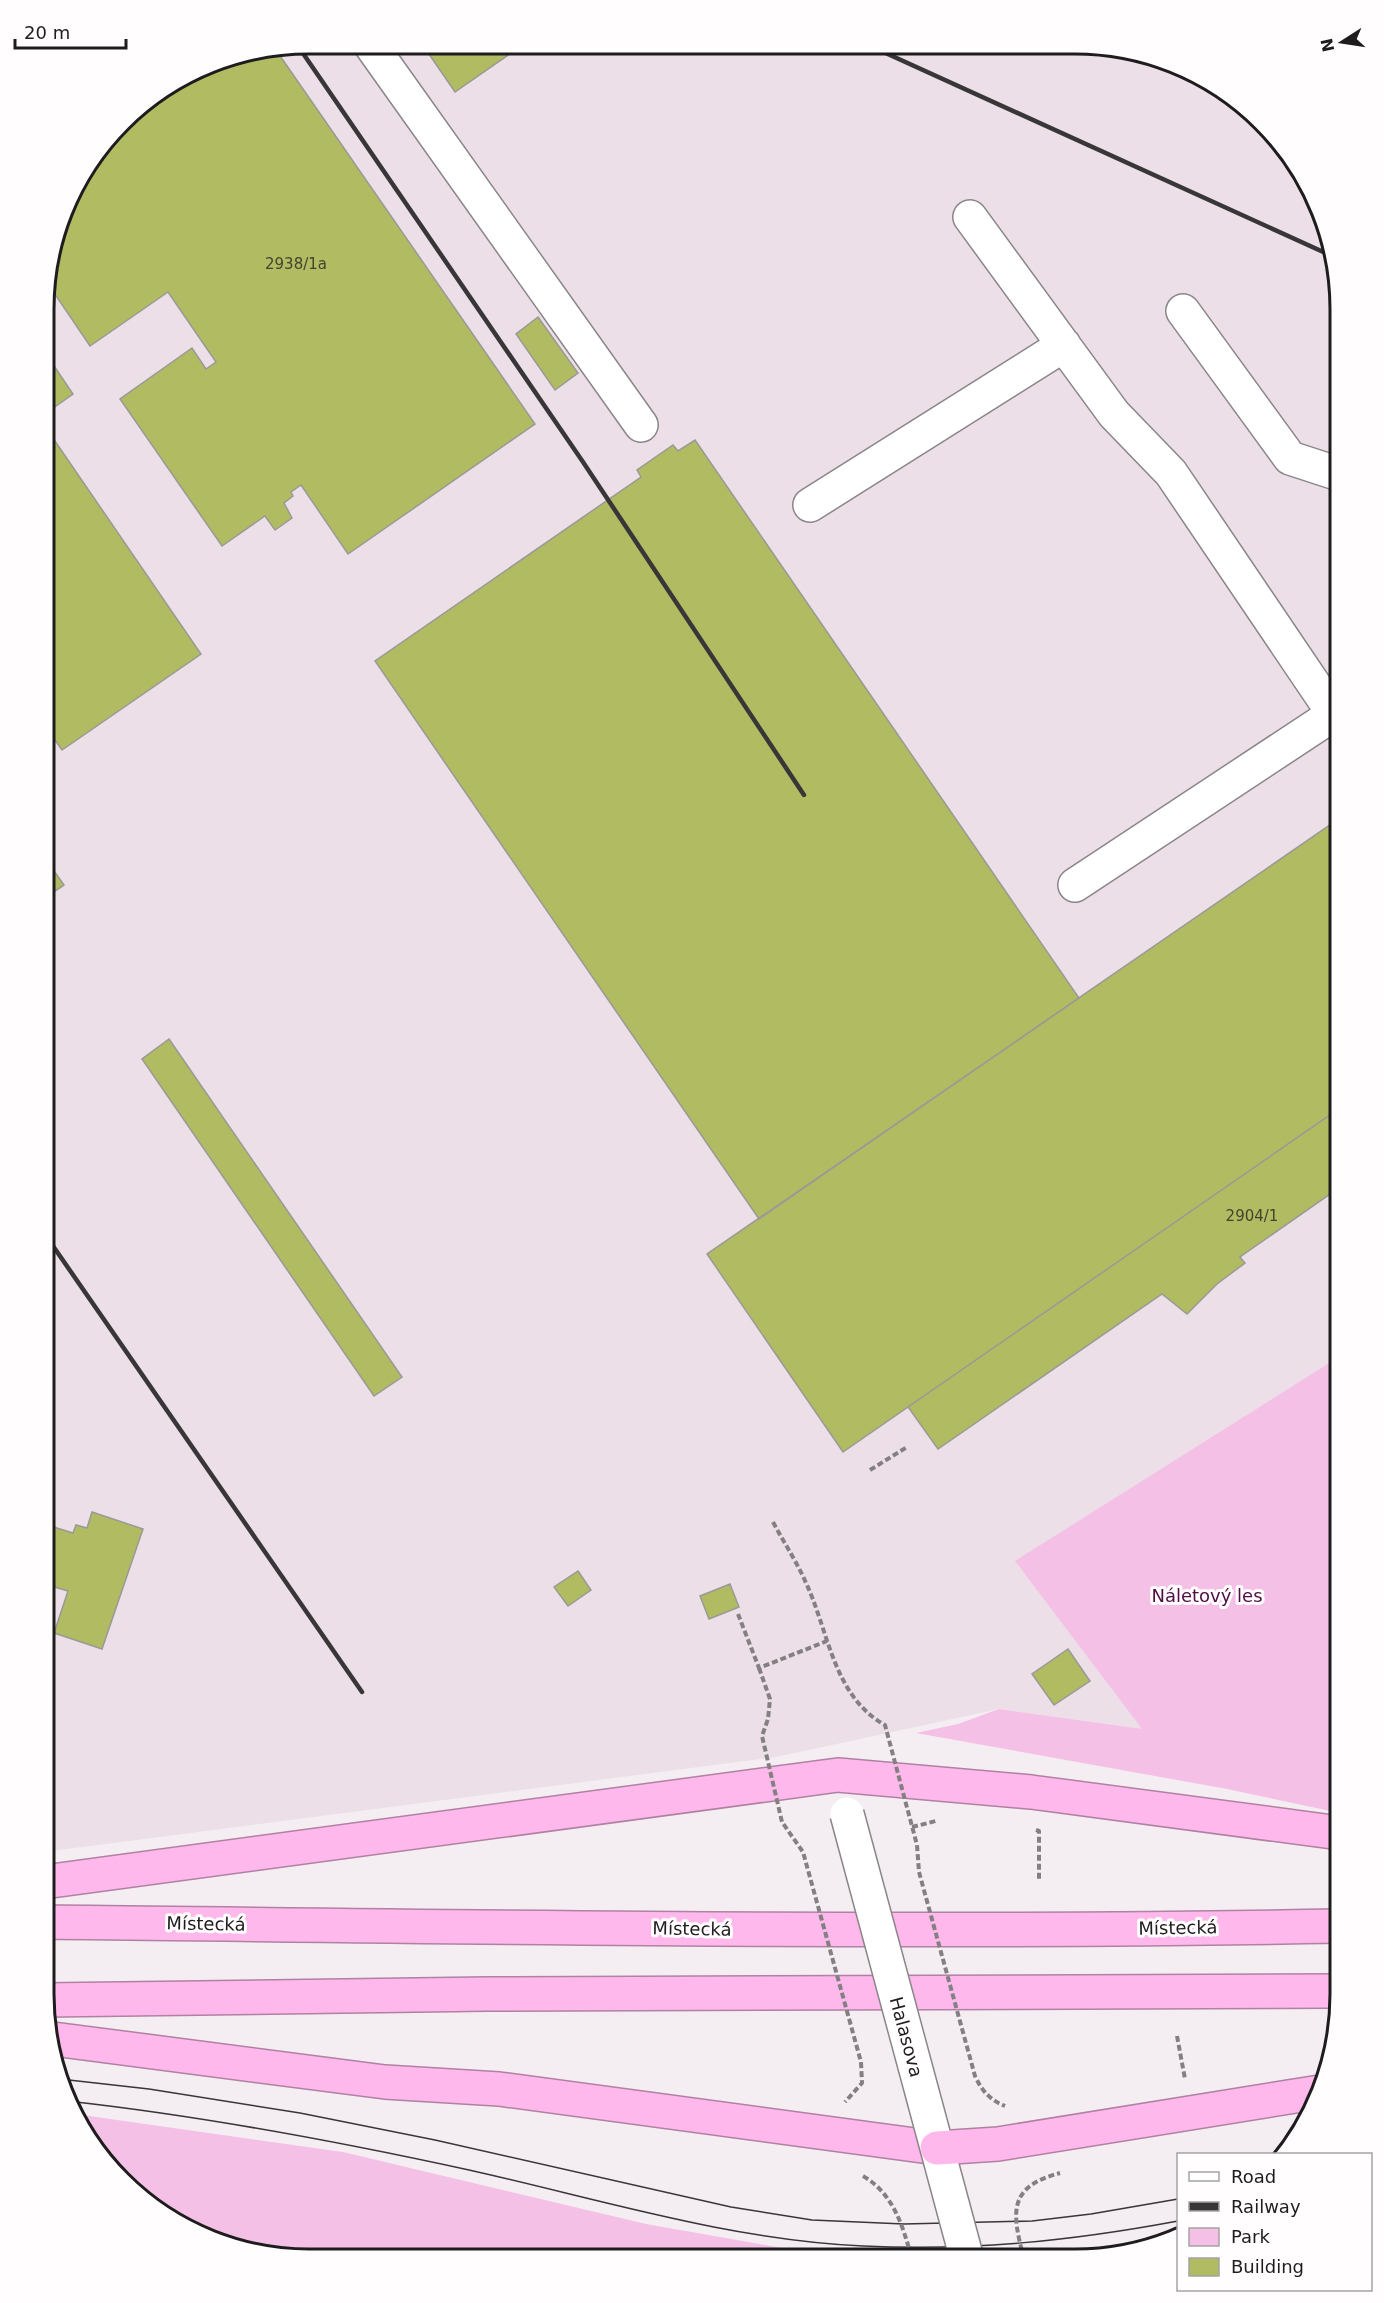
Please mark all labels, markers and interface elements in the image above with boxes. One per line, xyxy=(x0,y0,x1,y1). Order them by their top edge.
scale bar xyxy=(15,12,126,50)
north arrow xyxy=(1312,12,1372,72)
text: 20 m xyxy=(24,22,70,43)
text: N xyxy=(1317,36,1339,54)
house number: 2938/1a xyxy=(265,255,327,273)
house number: 2904/1 xyxy=(1226,1207,1278,1225)
park label: Náletový les xyxy=(1151,1585,1263,1606)
street label: Místecká xyxy=(166,1912,246,1935)
street label: Místecká xyxy=(1138,1916,1218,1939)
street label: Místecká xyxy=(652,1917,732,1940)
street label: Halasova xyxy=(886,1994,927,2080)
legend xyxy=(1177,2153,1372,2291)
text: Road xyxy=(1231,2166,1276,2187)
text: Railway xyxy=(1231,2196,1301,2217)
text: Park xyxy=(1231,2226,1270,2247)
text: Building xyxy=(1231,2256,1304,2277)

